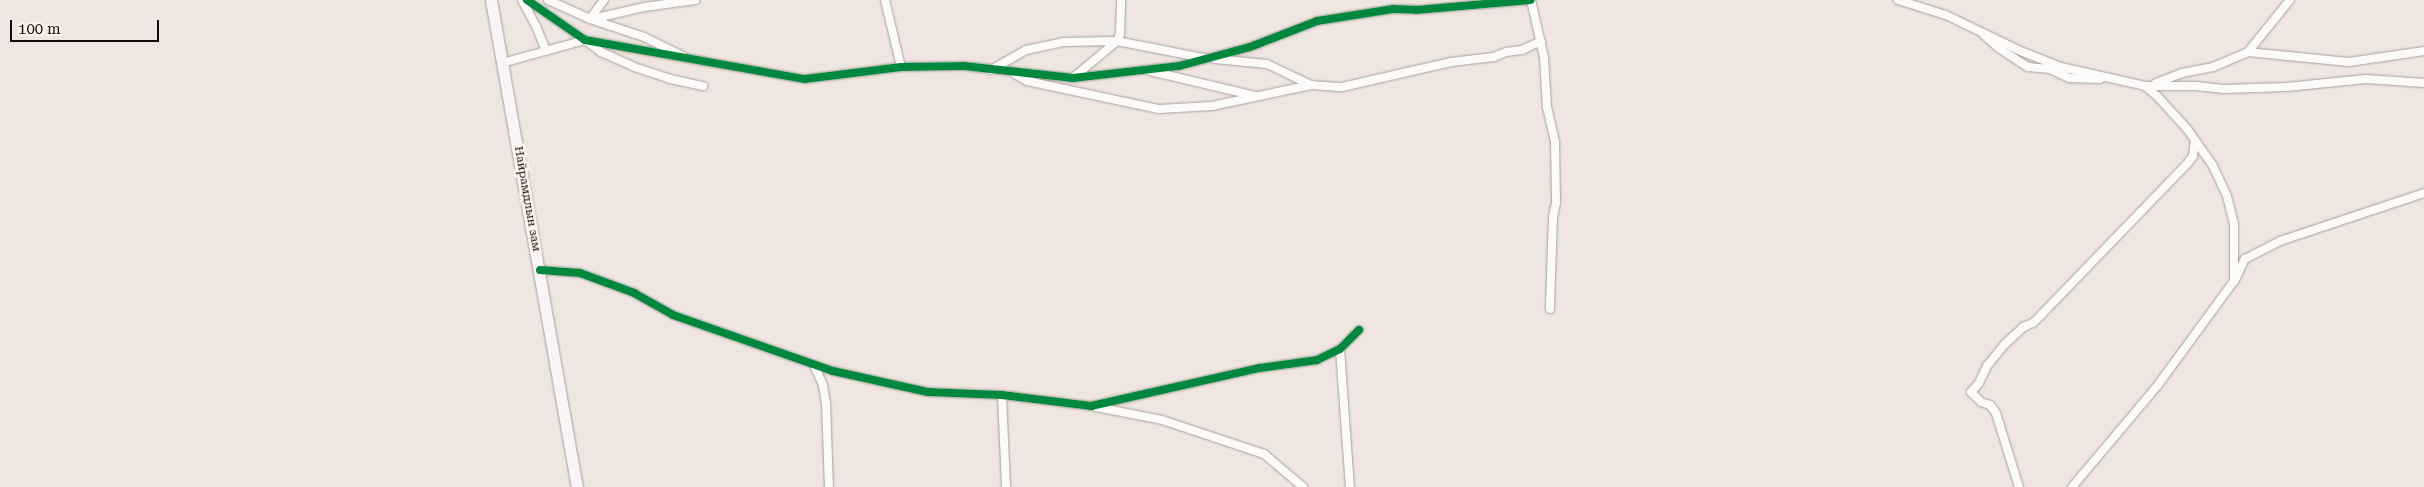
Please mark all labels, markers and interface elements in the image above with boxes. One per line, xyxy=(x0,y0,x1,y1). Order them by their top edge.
scale bar xyxy=(12,10,161,42)
text: 100 m xyxy=(18,20,61,38)
street label: Найрамдлын зам xyxy=(511,145,543,253)

